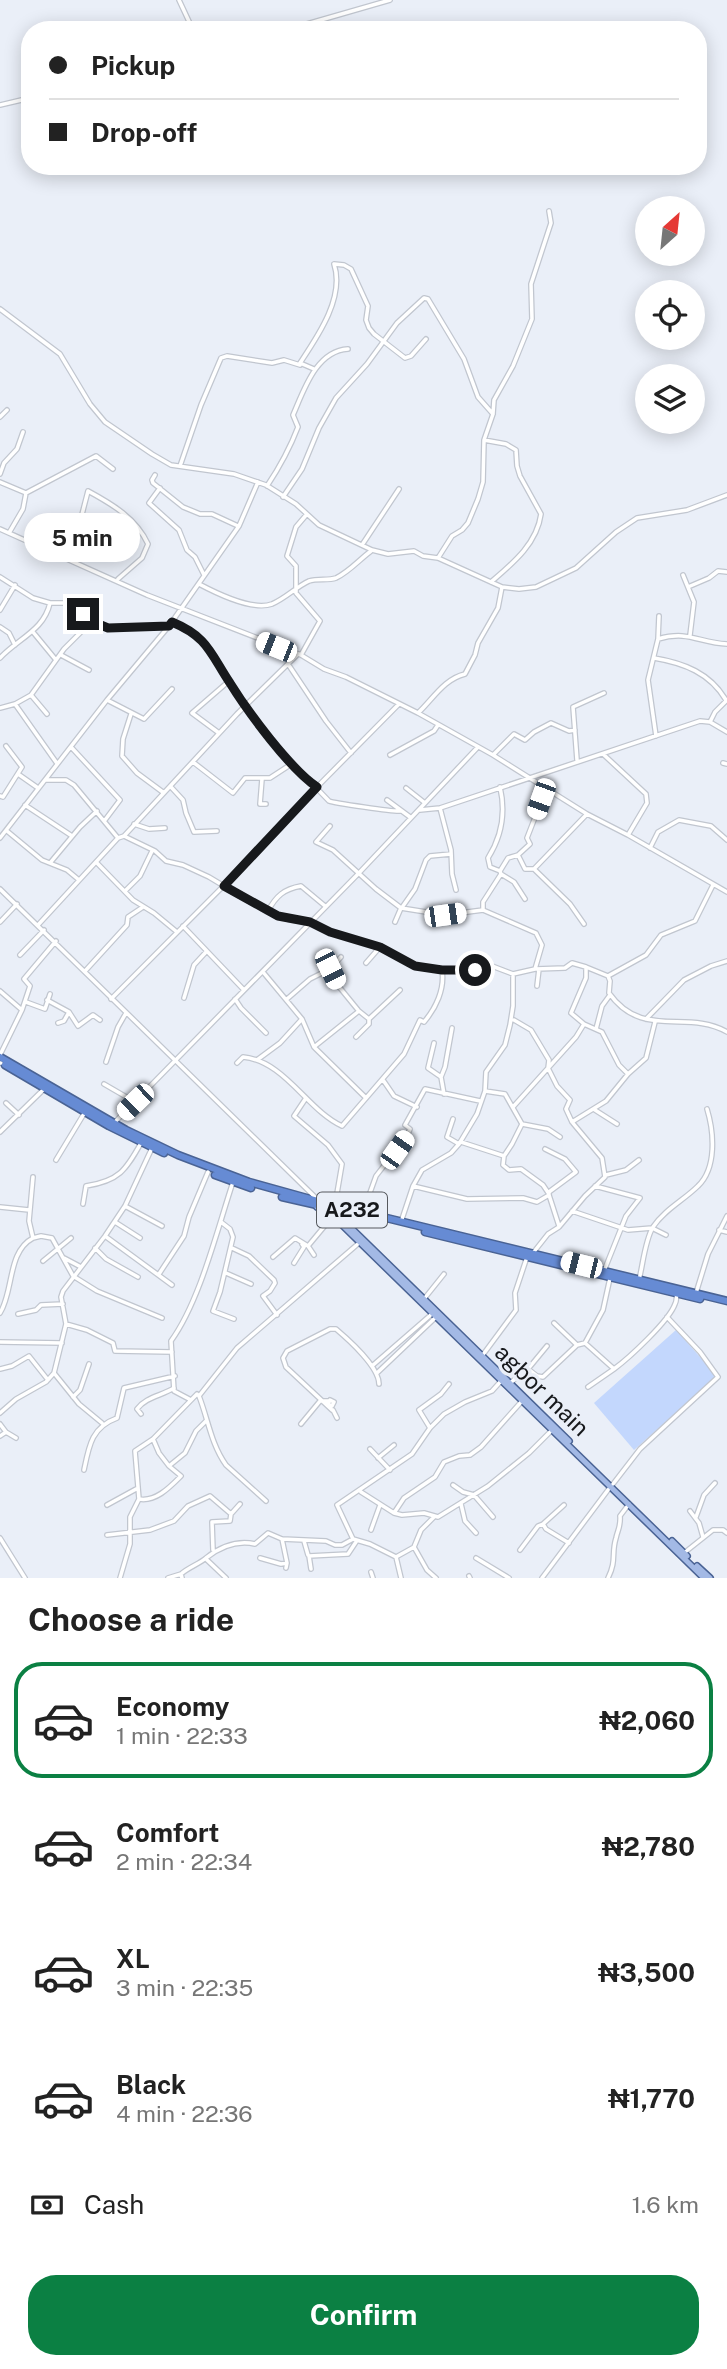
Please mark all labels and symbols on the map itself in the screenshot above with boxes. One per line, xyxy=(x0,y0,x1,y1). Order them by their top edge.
north arrow xyxy=(635,196,705,266)
callout: 5 min xyxy=(25,512,141,562)
route end xyxy=(67,598,99,630)
car xyxy=(253,629,300,665)
car xyxy=(524,776,559,822)
car xyxy=(423,902,468,928)
car xyxy=(312,946,349,992)
route start xyxy=(459,954,491,986)
car xyxy=(113,1080,158,1124)
car xyxy=(377,1127,418,1173)
road number: A232 xyxy=(317,1192,387,1228)
car xyxy=(559,1250,604,1280)
street label: agbor main xyxy=(490,1338,595,1441)

